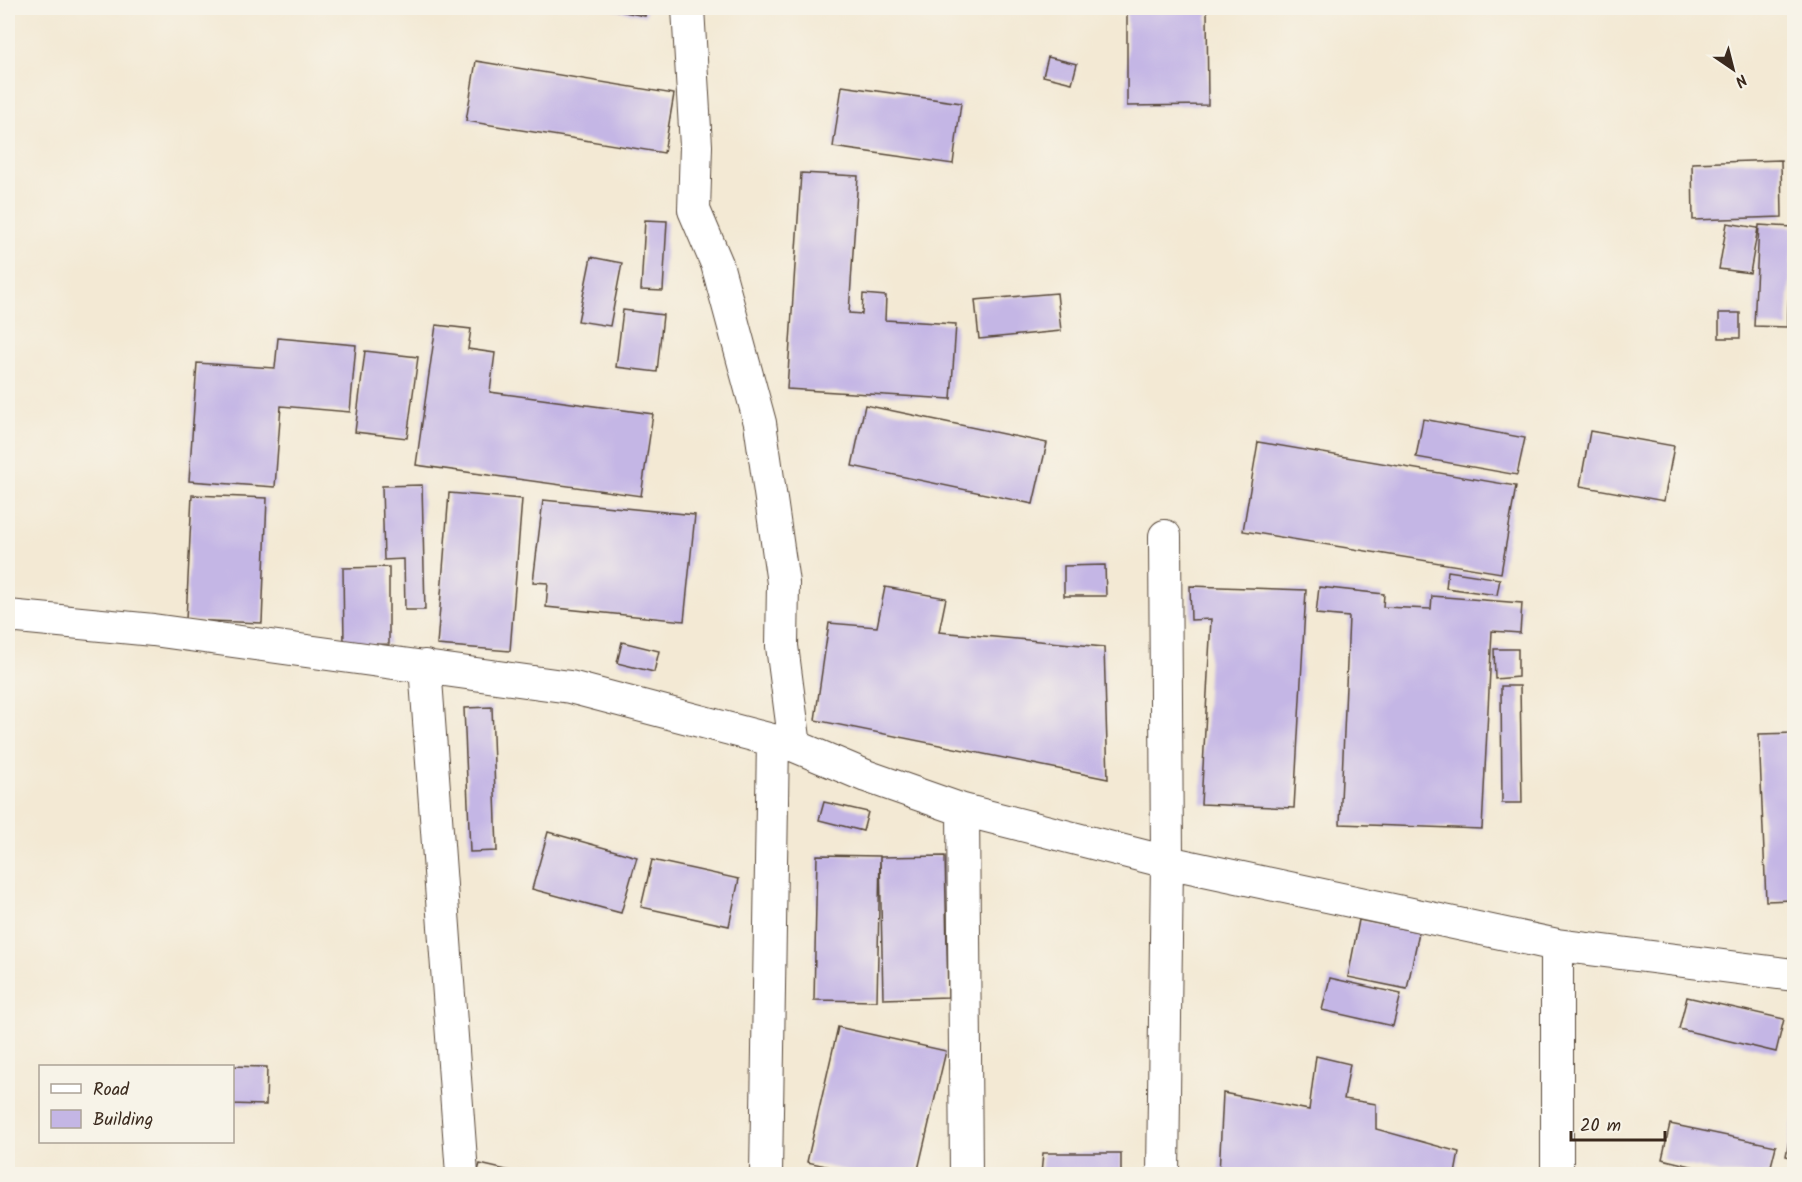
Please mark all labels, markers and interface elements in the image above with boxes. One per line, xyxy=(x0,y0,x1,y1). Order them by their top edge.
north arrow xyxy=(1703,39,1763,99)
text: N xyxy=(1729,67,1752,93)
legend xyxy=(39,1065,234,1143)
text: Road xyxy=(93,1076,130,1105)
scale bar xyxy=(1571,1104,1666,1142)
text: Building xyxy=(93,1106,153,1135)
text: 20 m xyxy=(1580,1112,1621,1141)

